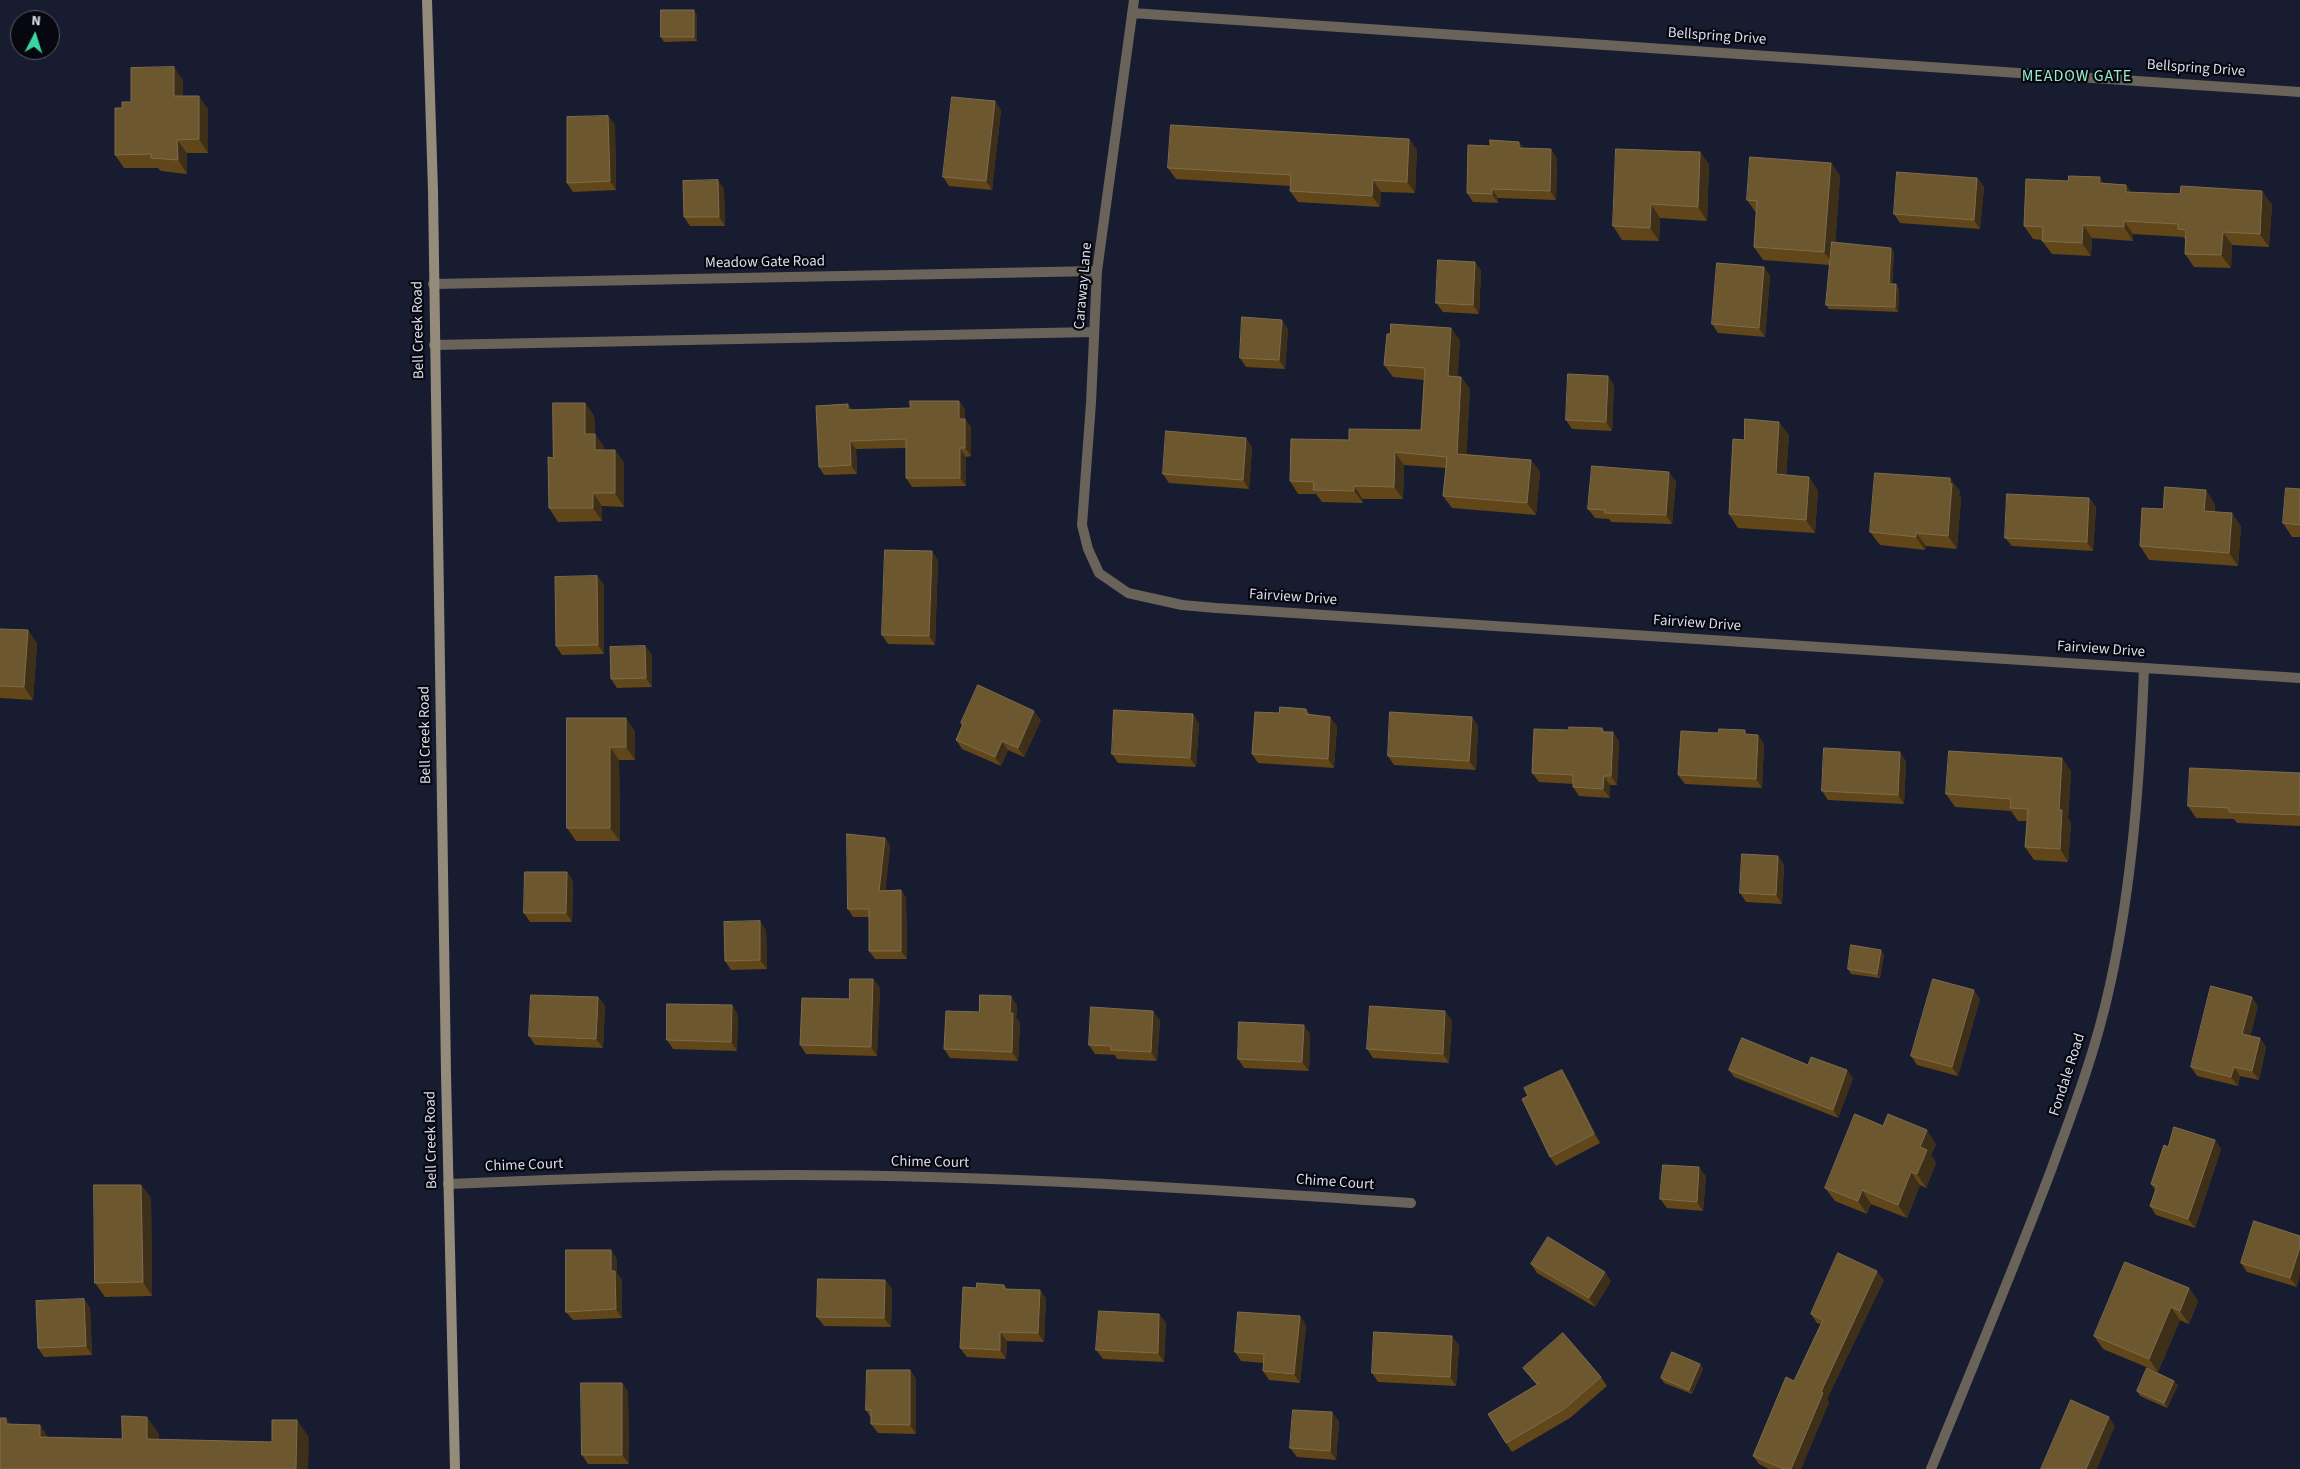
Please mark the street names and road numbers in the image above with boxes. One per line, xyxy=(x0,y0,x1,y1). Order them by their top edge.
street label: Bellspring Drive xyxy=(1667,25,1767,49)
street label: Bellspring Drive xyxy=(2146,57,2246,81)
street label: Caraway Lane xyxy=(1071,242,1097,330)
street label: Meadow Gate Road xyxy=(705,253,825,273)
street label: Bell Creek Road xyxy=(409,281,429,379)
street label: Fairview Drive xyxy=(1248,586,1338,610)
street label: Fairview Drive xyxy=(1652,612,1742,636)
street label: Fairview Drive xyxy=(2056,638,2146,662)
street label: Bell Creek Road xyxy=(416,686,436,784)
street label: Fondale Road xyxy=(2046,1031,2090,1119)
street label: Bell Creek Road xyxy=(422,1091,442,1189)
street label: Chime Court xyxy=(891,1153,969,1173)
street label: Chime Court xyxy=(484,1156,564,1176)
street label: Chime Court xyxy=(1295,1171,1375,1195)

